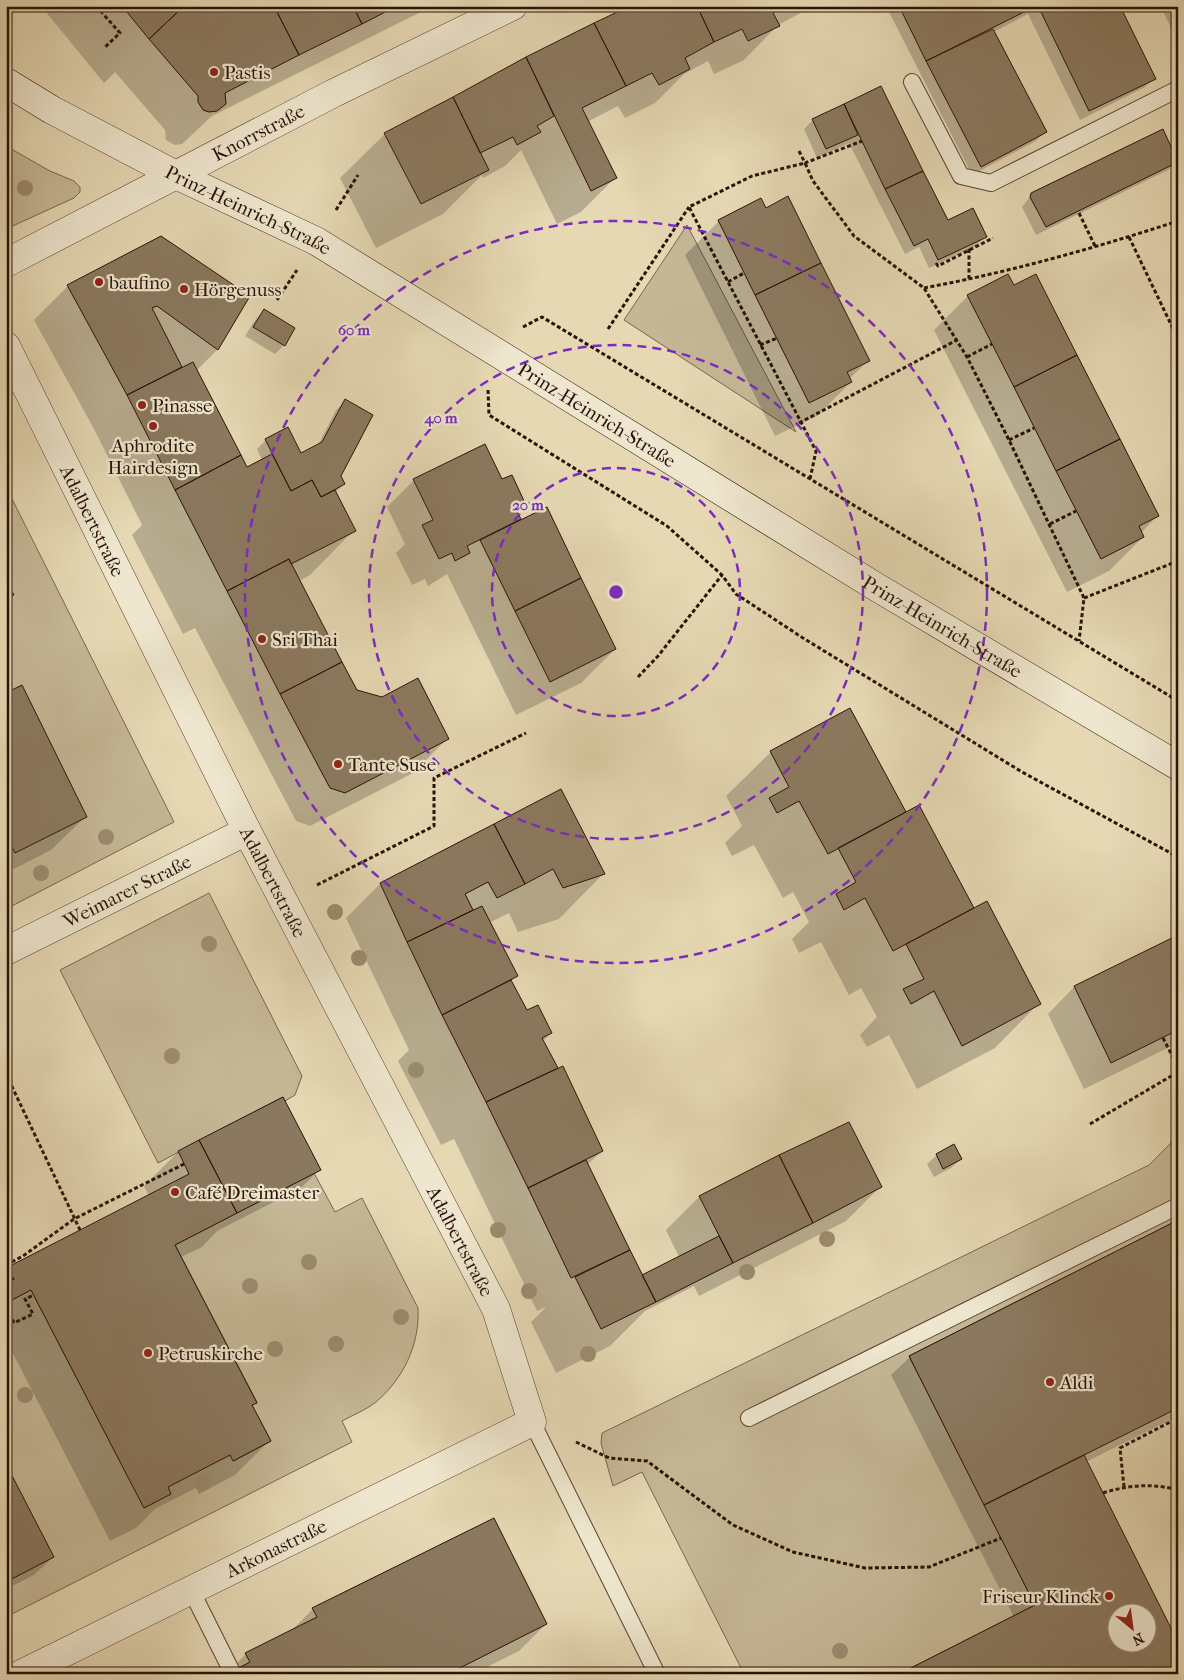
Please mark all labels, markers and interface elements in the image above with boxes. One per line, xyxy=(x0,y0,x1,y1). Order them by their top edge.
place label: Pastis xyxy=(224,62,271,84)
marker: Pastis xyxy=(208,66,220,78)
street label: Knorrstraße xyxy=(209,100,308,166)
street label: Prinz-Heinrich-Straße xyxy=(161,161,335,260)
place label: baufino xyxy=(108,272,170,294)
marker: baufino xyxy=(93,276,105,288)
place label: Hörgenuss xyxy=(194,279,281,301)
marker: Hörgenuss xyxy=(178,283,190,295)
text: 60 m xyxy=(338,321,371,339)
street label: Prinz-Heinrich-Straße xyxy=(514,358,679,472)
place label: Pinasse xyxy=(152,395,212,417)
marker: Pinasse xyxy=(136,399,148,411)
text: 40 m xyxy=(424,409,458,427)
marker: Aphrodite Hairdesign xyxy=(147,420,159,432)
place label: Aphrodite Hairdesign xyxy=(108,435,198,479)
street label: Adalbertstraße xyxy=(55,461,129,580)
text: 20 m xyxy=(512,496,544,514)
street label: Prinz-Heinrich-Straße xyxy=(858,571,1025,683)
centre of rings xyxy=(607,583,625,601)
place label: Sri Thai xyxy=(272,629,338,651)
marker: Sri Thai xyxy=(256,633,268,645)
place label: Tante Suse xyxy=(348,754,436,776)
marker: Tante Suse xyxy=(332,758,344,770)
street label: Adalbertstraße xyxy=(234,823,310,941)
street label: Weimarer Straße xyxy=(59,851,195,933)
place label: Café Dreimaster xyxy=(185,1182,320,1204)
street label: Adalbertstraße xyxy=(421,1182,498,1301)
marker: Café Dreimaster xyxy=(169,1186,181,1198)
place label: Petruskirche xyxy=(158,1343,263,1365)
marker: Petruskirche xyxy=(142,1347,154,1359)
place label: Aldi xyxy=(1059,1372,1094,1394)
marker: Aldi xyxy=(1044,1376,1056,1388)
street label: Arkonastraße xyxy=(222,1515,330,1583)
place label: Friseur Klinck xyxy=(982,1586,1099,1608)
marker: Friseur Klinck xyxy=(1103,1590,1115,1602)
north arrow xyxy=(1106,1602,1156,1652)
text: N xyxy=(1129,1629,1147,1649)

